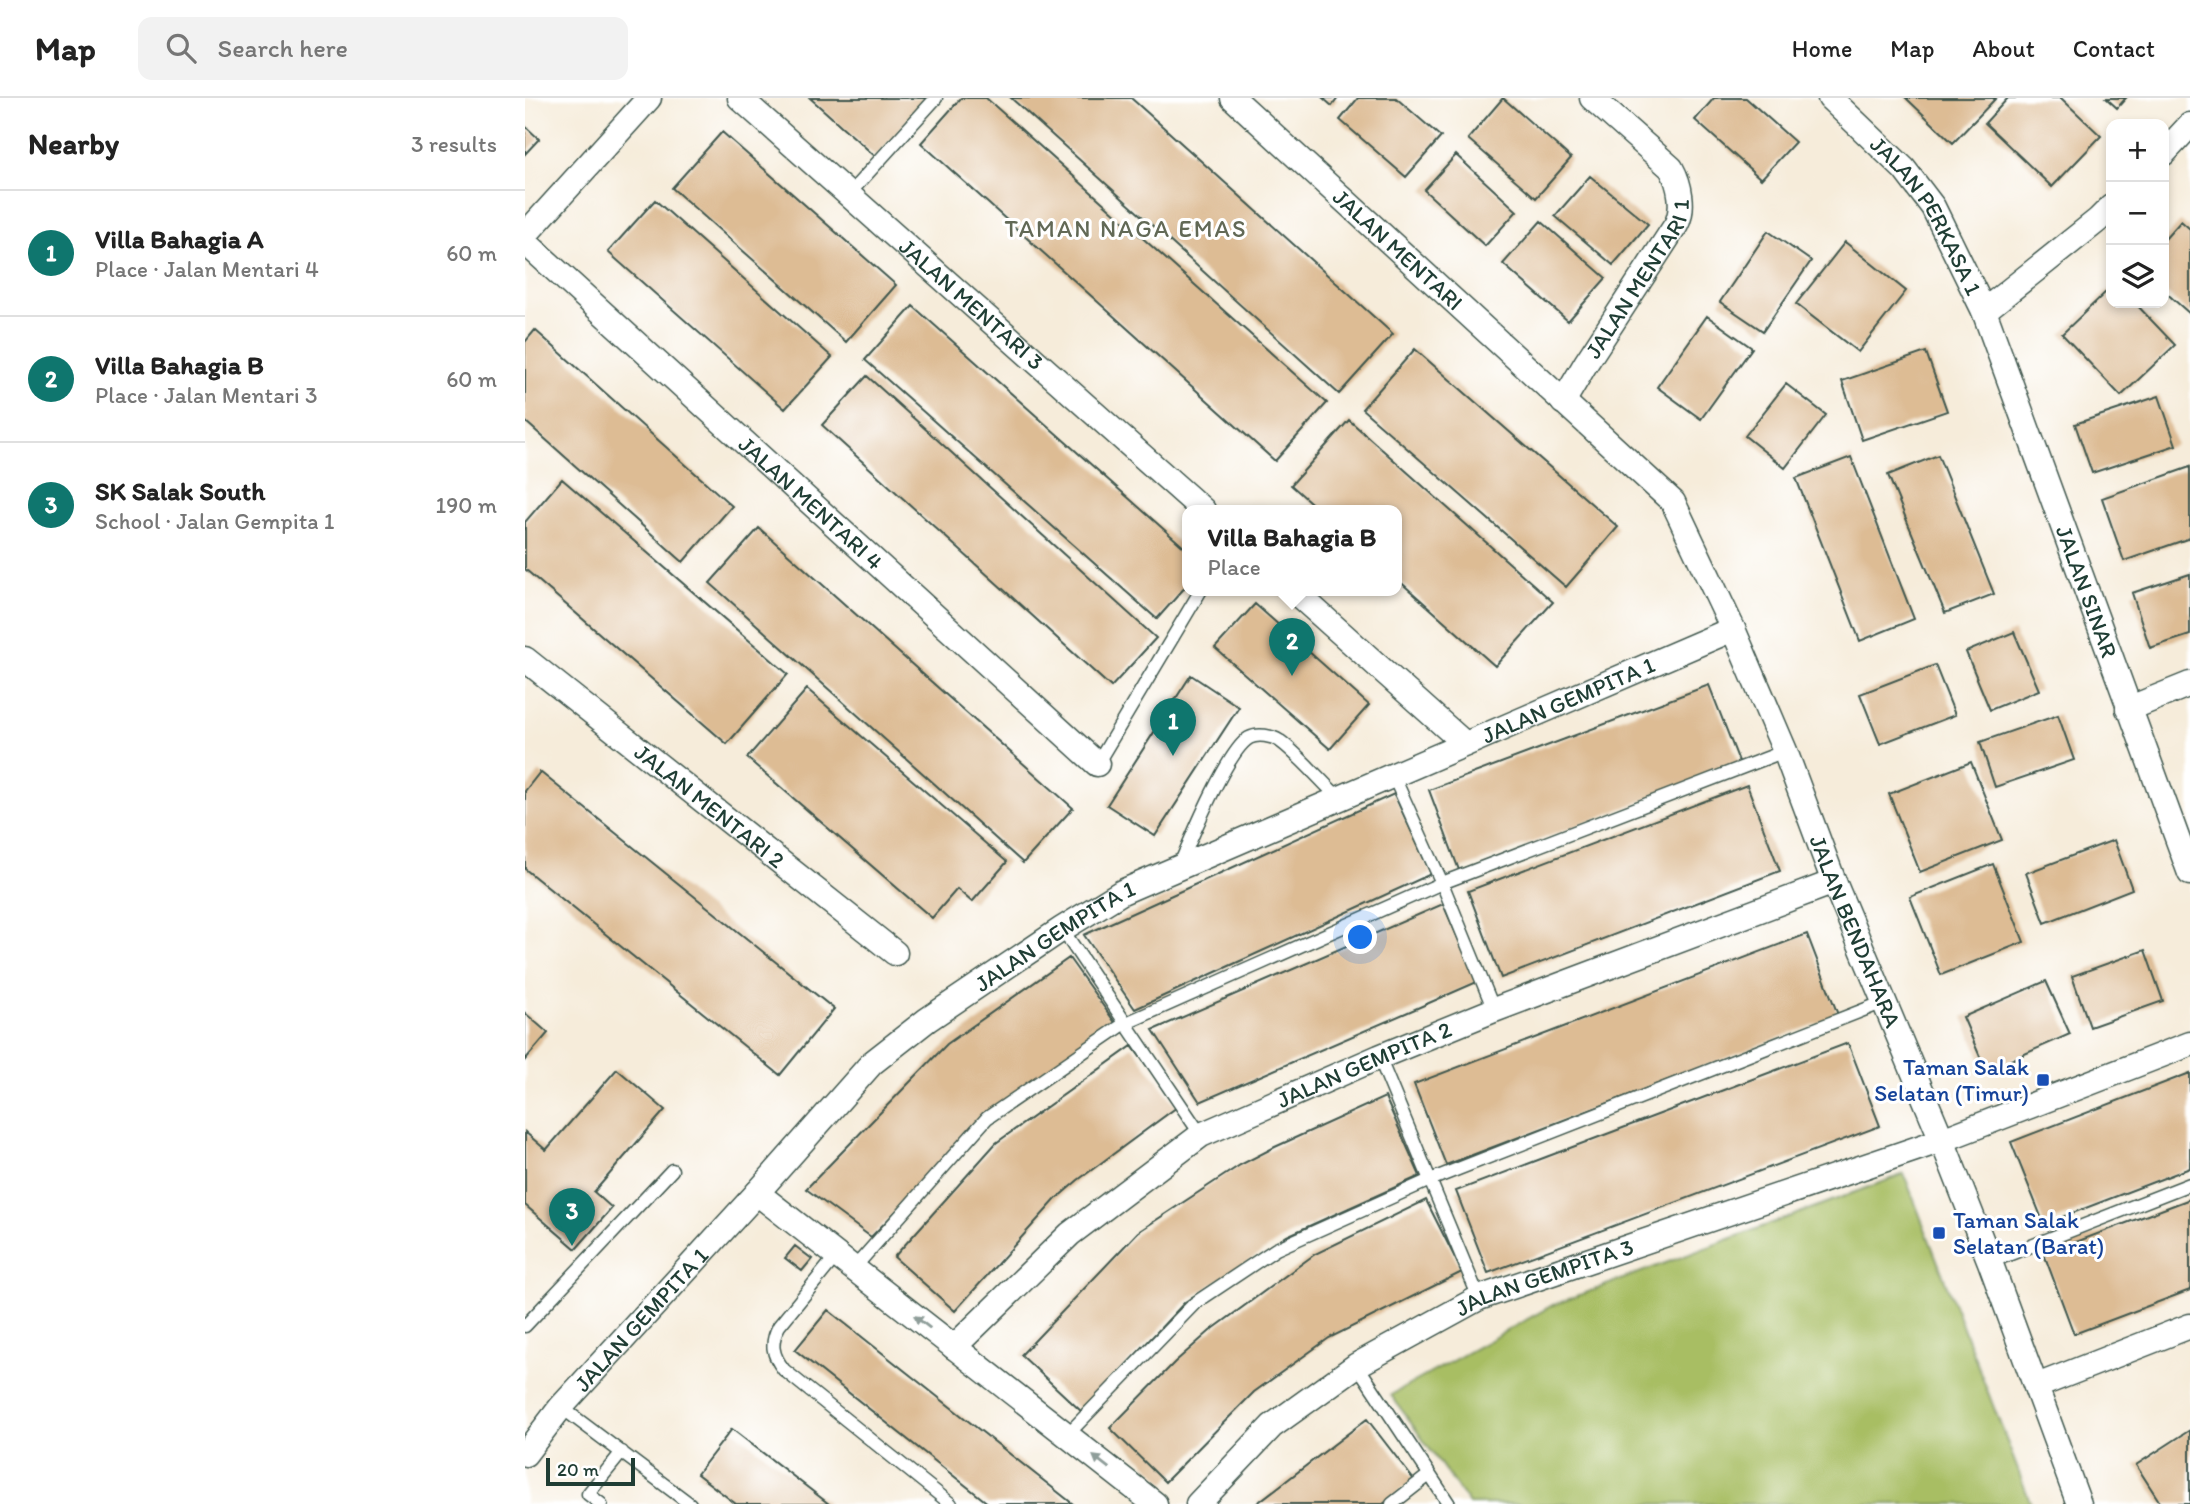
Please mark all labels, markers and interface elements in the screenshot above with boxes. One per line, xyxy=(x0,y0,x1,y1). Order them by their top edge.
search box xyxy=(138,17,628,80)
text: Map xyxy=(35,29,96,68)
icon: search xyxy=(162,29,200,67)
text: Search here xyxy=(218,32,348,64)
text: Home xyxy=(1792,34,1852,63)
text: Map xyxy=(1890,34,1934,63)
text: About xyxy=(1972,34,2035,63)
text: Contact xyxy=(2073,34,2155,63)
map controls xyxy=(2106,119,2169,308)
button: + xyxy=(2106,119,2169,182)
text: Nearby xyxy=(28,125,119,162)
text: 3 results xyxy=(411,130,497,158)
street label: JALAN PERKASA 1 xyxy=(1864,130,1988,300)
button: − xyxy=(2106,182,2169,245)
street label: JALAN MENTARI xyxy=(1327,183,1469,316)
street label: JALAN MENTARI 1 xyxy=(1579,199,1695,364)
district label: TAMAN NAGA EMAS xyxy=(1005,214,1247,243)
text: Villa Bahagia A xyxy=(95,223,264,255)
street label: JALAN MENTARI 3 xyxy=(893,232,1050,376)
text: 1 xyxy=(46,239,56,267)
text: 60 m xyxy=(446,239,497,267)
button: layers xyxy=(2106,245,2169,308)
text: Place · Jalan Mentari 4 xyxy=(95,255,319,283)
text: Villa Bahagia B xyxy=(95,349,264,381)
text: 2 xyxy=(45,365,57,393)
text: 60 m xyxy=(446,365,497,393)
text: Place · Jalan Mentari 3 xyxy=(95,381,317,409)
street label: JALAN MENTARI 4 xyxy=(733,430,889,576)
text: SK Salak South xyxy=(95,475,265,507)
text: 3 xyxy=(45,491,57,519)
text: 190 m xyxy=(436,491,497,519)
popup xyxy=(1182,505,1402,596)
text: School · Jalan Gempita 1 xyxy=(95,507,334,535)
text: Villa Bahagia B xyxy=(1208,521,1376,553)
street label: JALAN SINAR xyxy=(2050,522,2124,661)
text: Place xyxy=(1208,553,1261,581)
pin: 2 xyxy=(1269,618,1315,676)
street label: JALAN GEMPITA 1 xyxy=(1478,650,1659,749)
pin: 1 xyxy=(1150,698,1196,756)
street label: JALAN MENTARI 2 xyxy=(629,738,790,874)
street label: JALAN BENDAHARA xyxy=(1804,831,1907,1032)
street label: JALAN GEMPITA 1 xyxy=(969,874,1139,998)
your location xyxy=(1343,920,1377,954)
street label: JALAN GEMPITA 2 xyxy=(1273,1015,1456,1114)
place label: Taman Salak Selatan (Timur) xyxy=(1874,1053,2029,1107)
marker: Taman Salak Selatan (Timur) xyxy=(2035,1072,2051,1088)
pin: 3 xyxy=(549,1188,595,1246)
place label: Taman Salak Selatan (Barat) xyxy=(1953,1206,2104,1260)
marker: Taman Salak Selatan (Barat) xyxy=(1931,1225,1947,1241)
street label: JALAN GEMPITA 3 xyxy=(1450,1232,1637,1322)
street label: JALAN GEMPITA 1 xyxy=(568,1241,714,1397)
one-way arrow xyxy=(913,1315,931,1329)
scale bar xyxy=(546,1455,635,1487)
one-way arrow xyxy=(1092,1455,1110,1469)
text: 20 m xyxy=(557,1458,599,1481)

